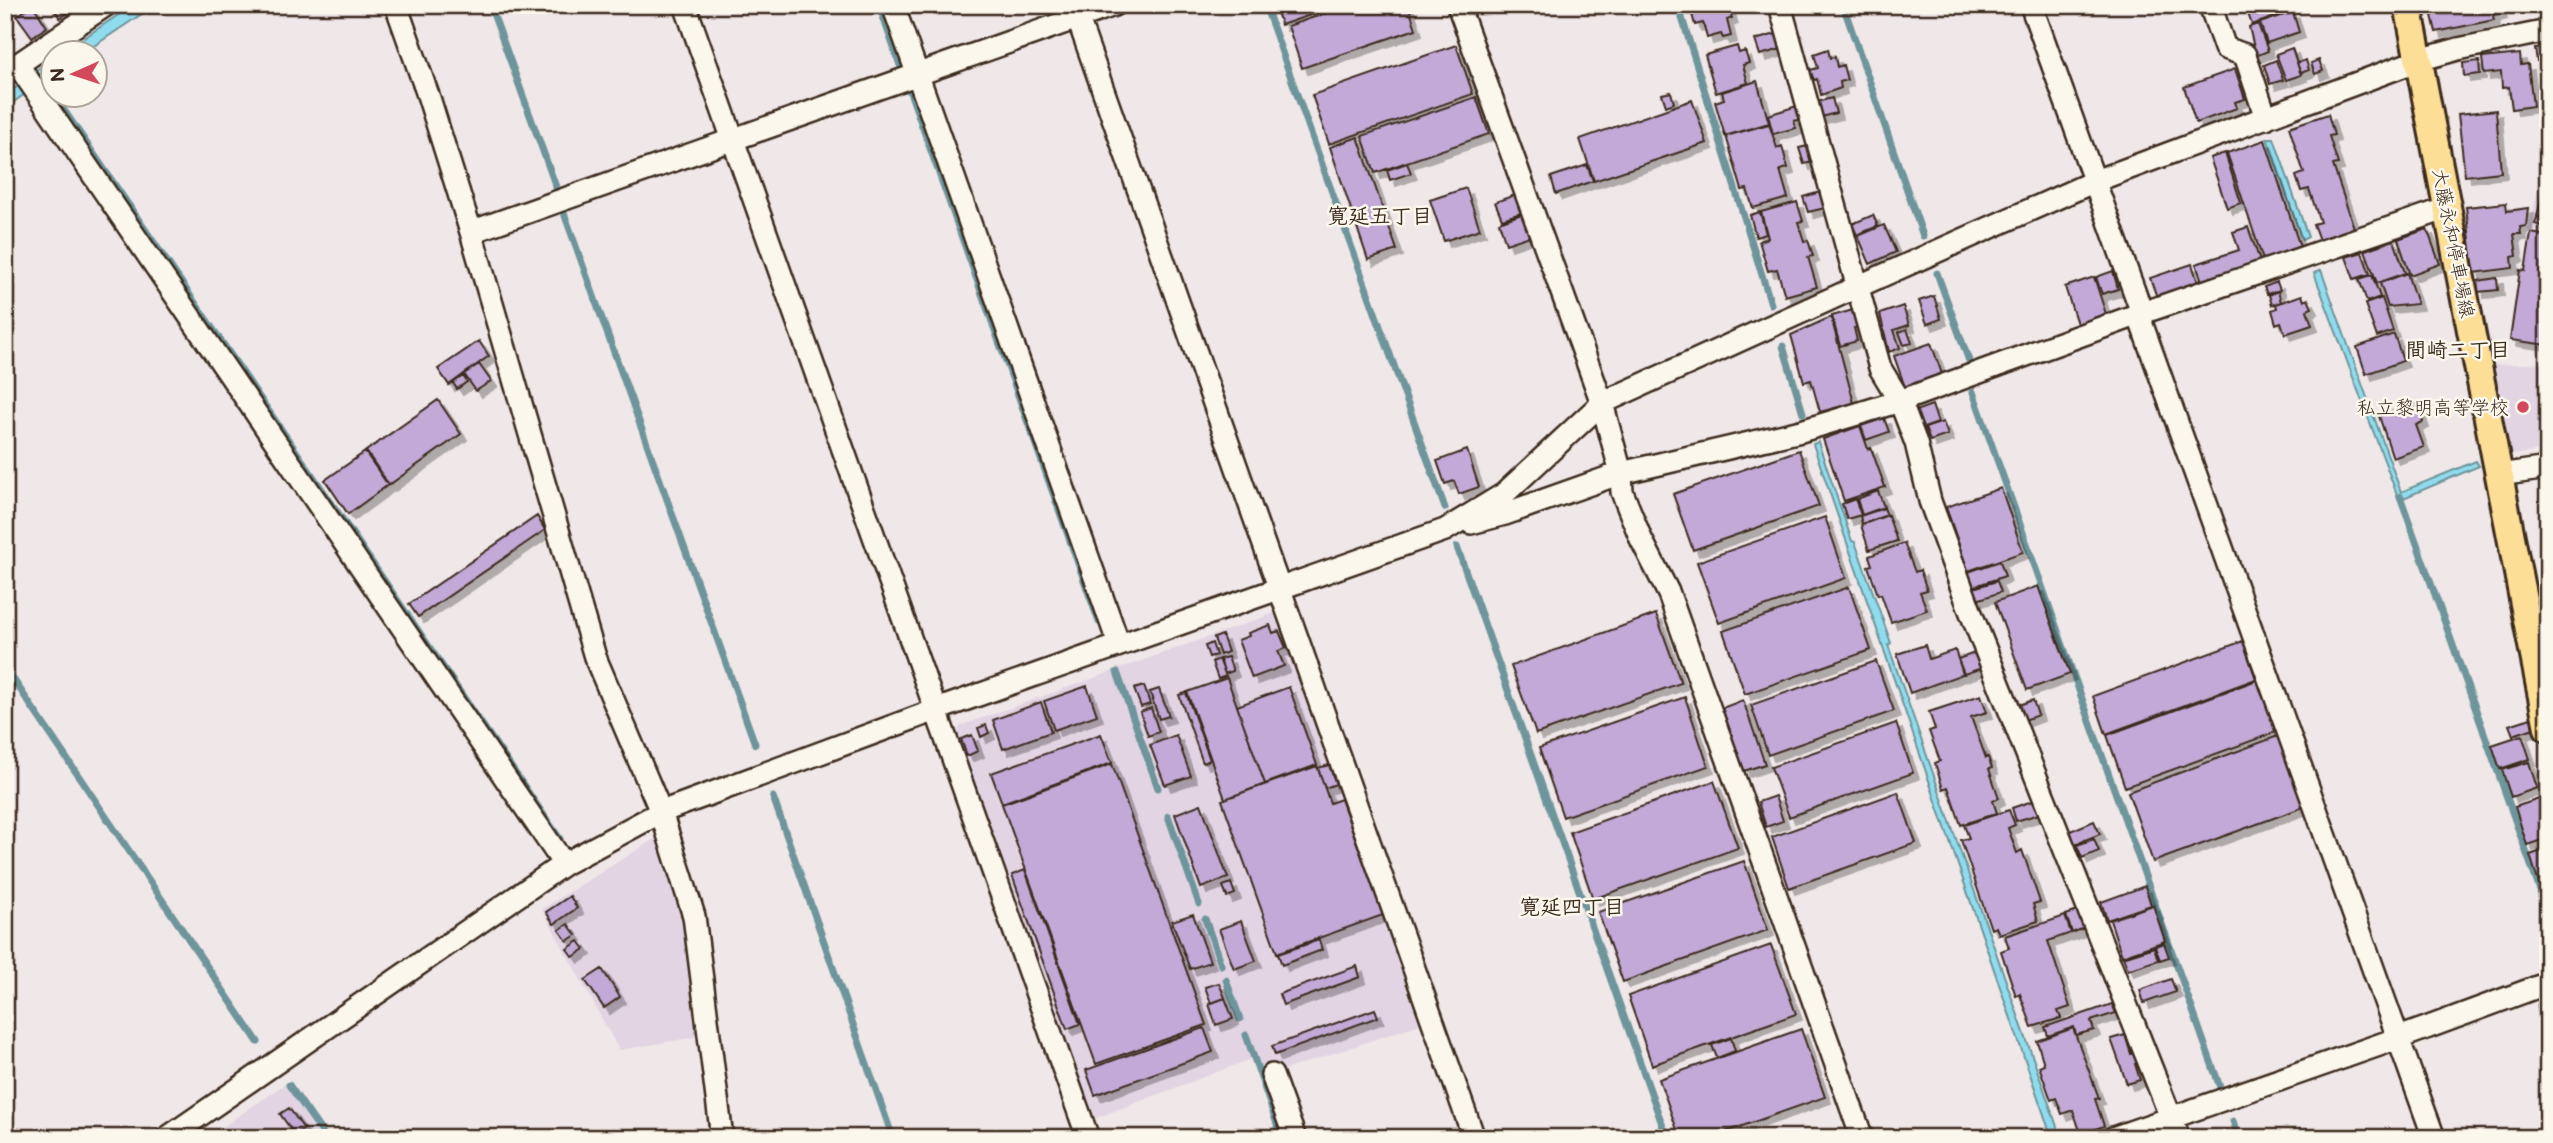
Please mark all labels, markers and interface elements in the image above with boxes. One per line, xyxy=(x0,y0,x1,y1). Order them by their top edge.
north arrow xyxy=(38,38,108,108)
text: N xyxy=(47,67,70,83)
street label: 大藤永和停車場線 xyxy=(2427,166,2478,320)
district label: 寛延五丁目 xyxy=(1328,204,1433,229)
district label: 間崎二丁目 xyxy=(2406,338,2511,363)
place label: 私立黎明高等学校 xyxy=(2357,397,2509,420)
marker: 私立黎明高等学校 xyxy=(2515,399,2531,415)
district label: 寛延四丁目 xyxy=(1520,895,1625,920)

